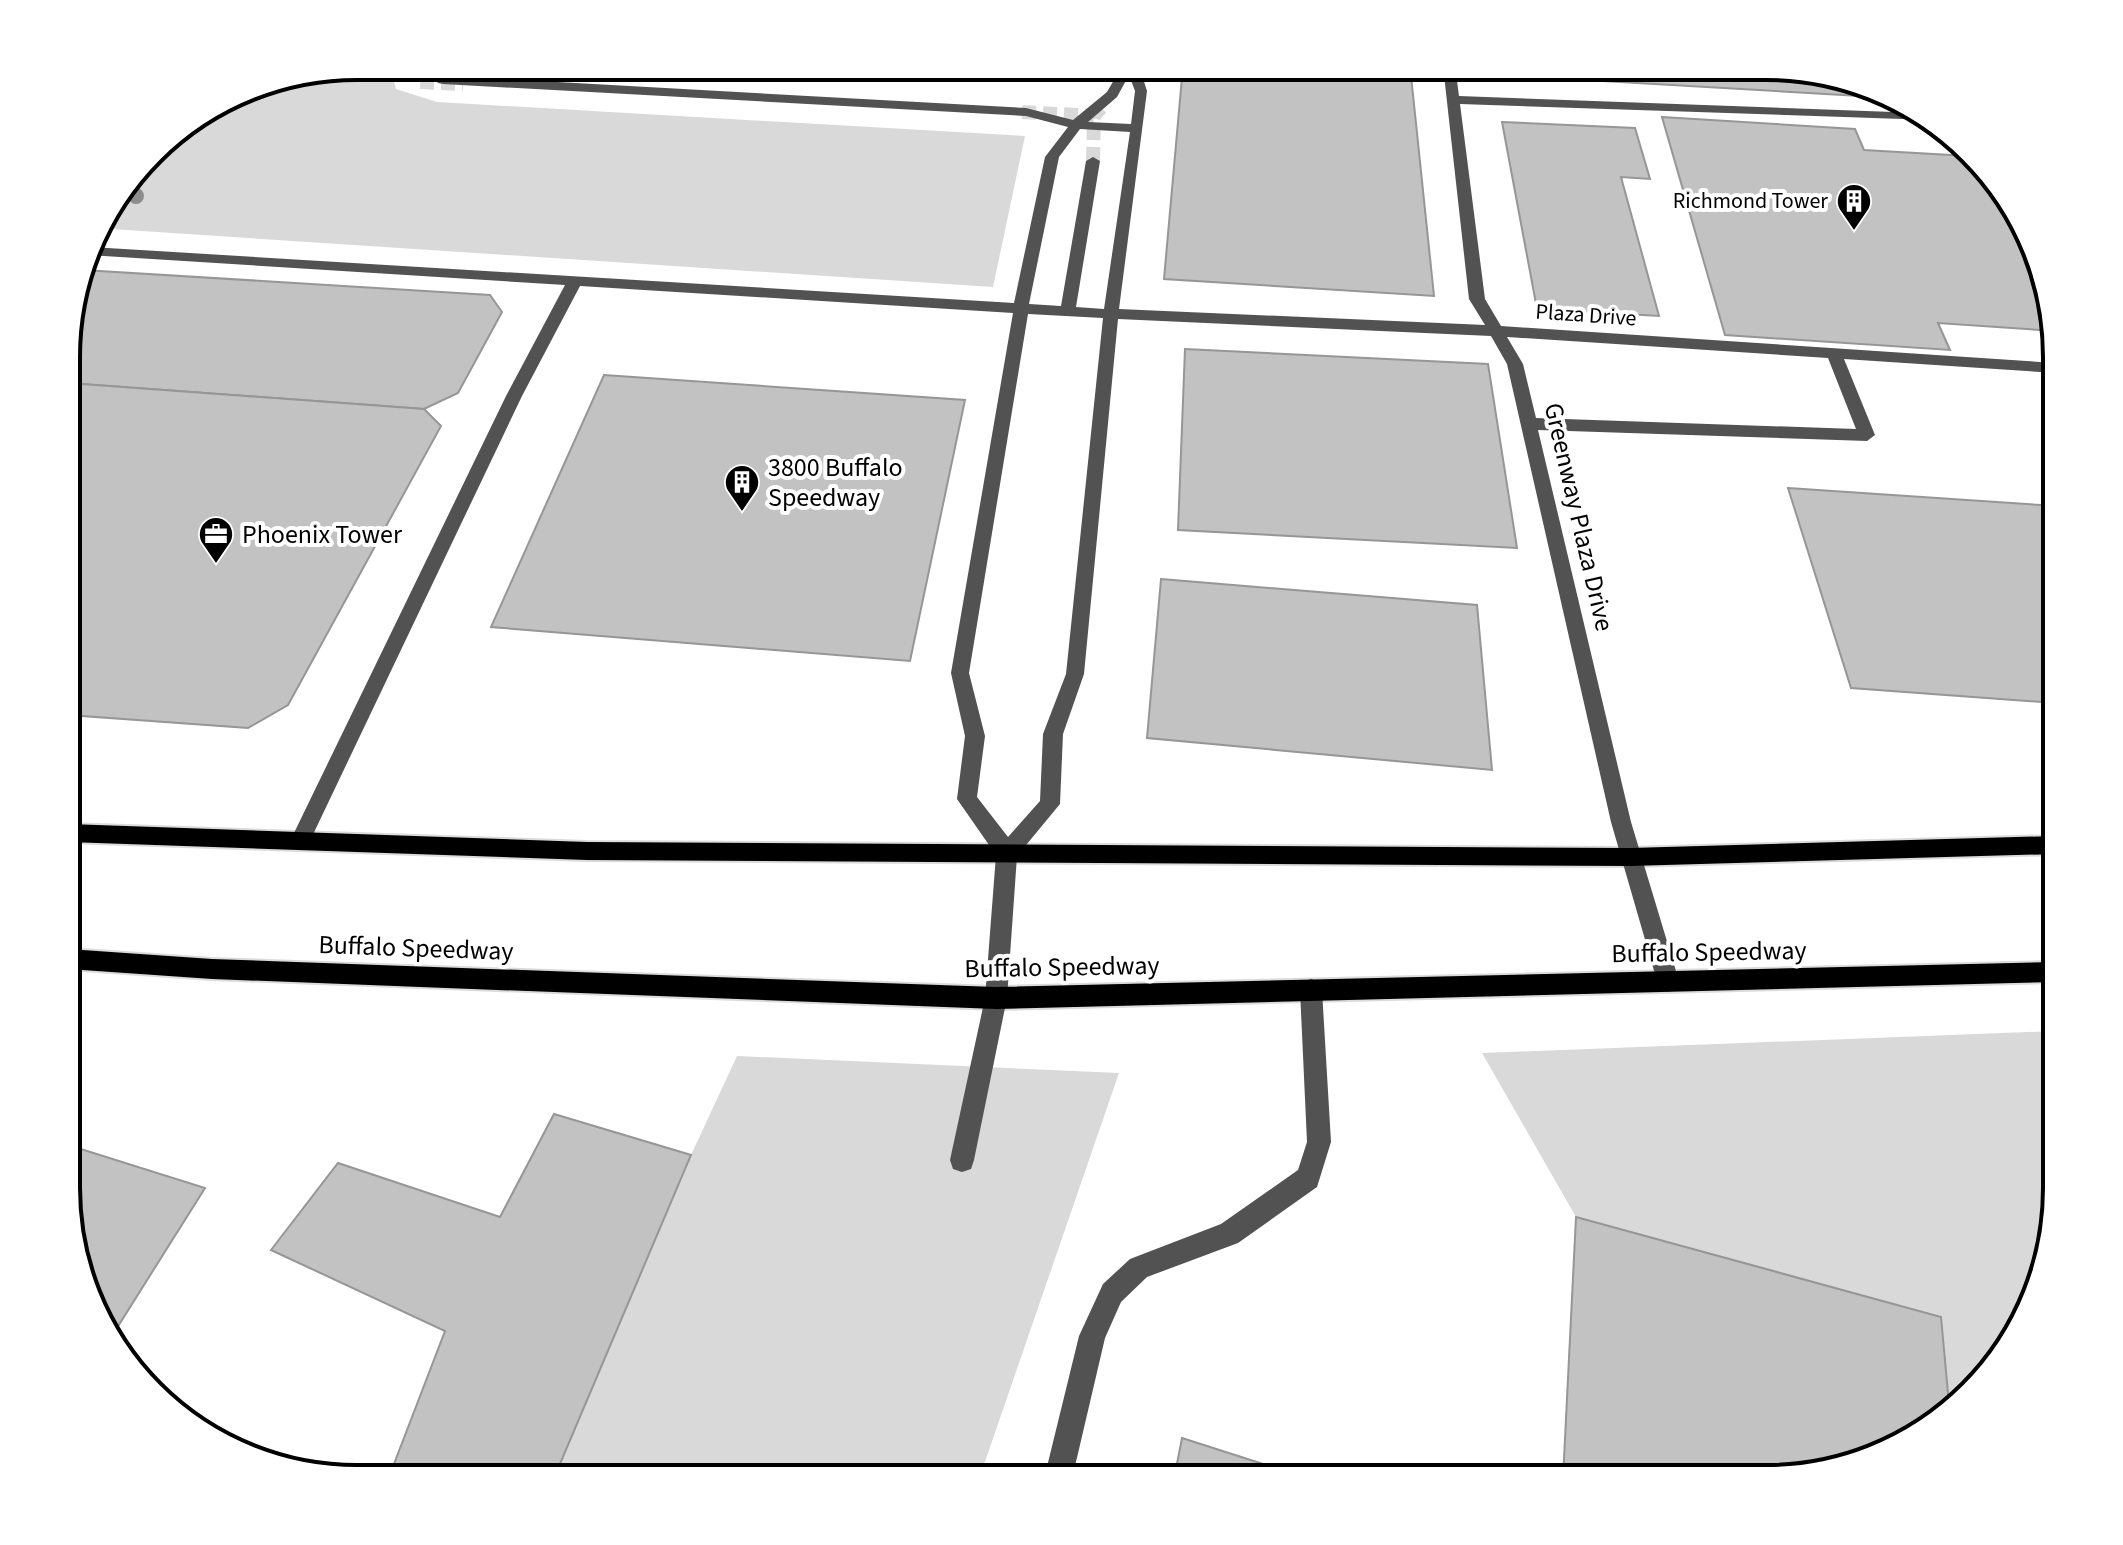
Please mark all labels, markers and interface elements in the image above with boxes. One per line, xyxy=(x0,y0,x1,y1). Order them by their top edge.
building icon: Richmond Tower xyxy=(1835,182,1873,232)
place label: Richmond Tower xyxy=(1673,185,1828,217)
street label: Plaza Drive xyxy=(1534,296,1638,334)
street label: Greenway Plaza Drive xyxy=(1535,399,1623,635)
place label: 3800 Buffalo Speedway xyxy=(768,449,903,516)
building icon: 3800 Buffalo Speedway xyxy=(723,463,761,513)
office icon: Phoenix Tower xyxy=(197,515,235,565)
place label: Phoenix Tower xyxy=(242,516,403,553)
street label: Buffalo Speedway xyxy=(318,926,514,970)
street label: Buffalo Speedway xyxy=(1611,932,1807,972)
street label: Buffalo Speedway xyxy=(964,947,1160,987)

